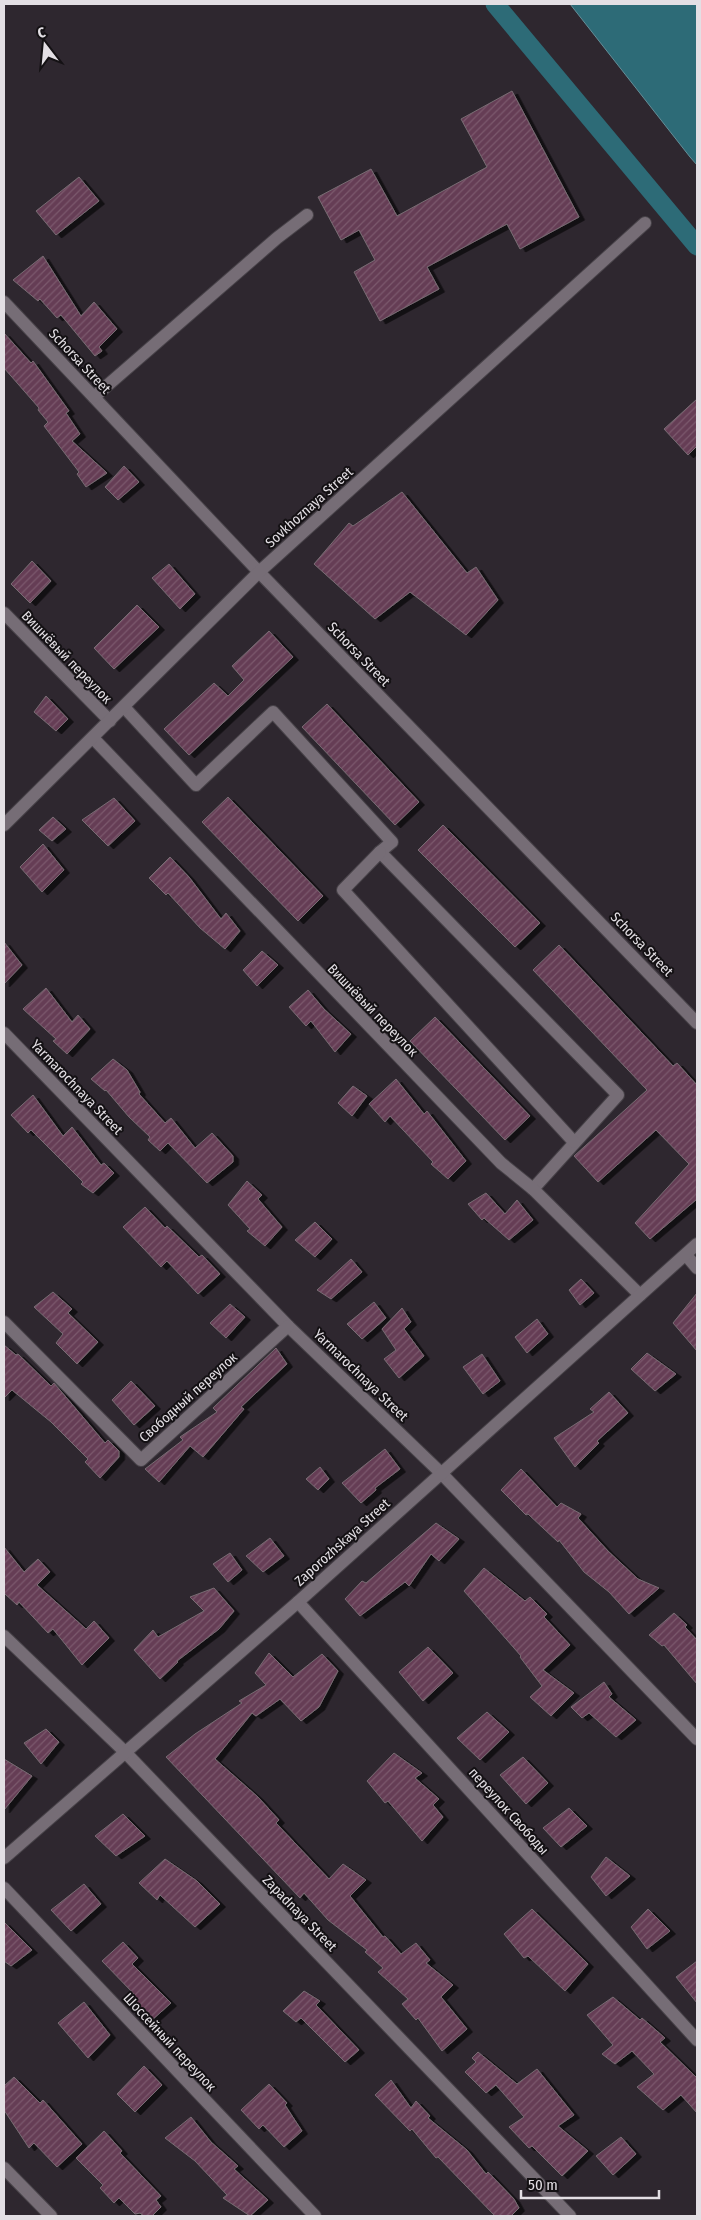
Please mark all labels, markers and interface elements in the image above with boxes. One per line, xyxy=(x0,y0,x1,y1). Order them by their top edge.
north arrow xyxy=(20,20,70,70)
text: С xyxy=(36,24,48,42)
street label: Schorsa Street xyxy=(45,325,114,398)
street label: Sovkhoznaya Street xyxy=(262,463,357,551)
street label: Вишнёвый переулок xyxy=(18,607,116,708)
street label: Schorsa Street xyxy=(324,619,394,690)
street label: Schorsa Street xyxy=(607,909,677,980)
street label: Вишнёвый переулок xyxy=(324,960,422,1061)
street label: Yarmarochnaya Street xyxy=(27,1036,127,1139)
street label: Yarmarochnaya Street xyxy=(310,1326,412,1425)
street label: Свободный переулок xyxy=(136,1349,241,1446)
street label: Zaporozhskaya Street xyxy=(291,1495,394,1590)
street label: переулок Свободы xyxy=(465,1764,552,1858)
street label: Zapadnaya Street xyxy=(259,1872,341,1955)
street label: Шоссейный переулок xyxy=(120,1990,220,2095)
scale bar xyxy=(521,2168,658,2200)
text: 50 m xyxy=(528,2176,558,2194)

